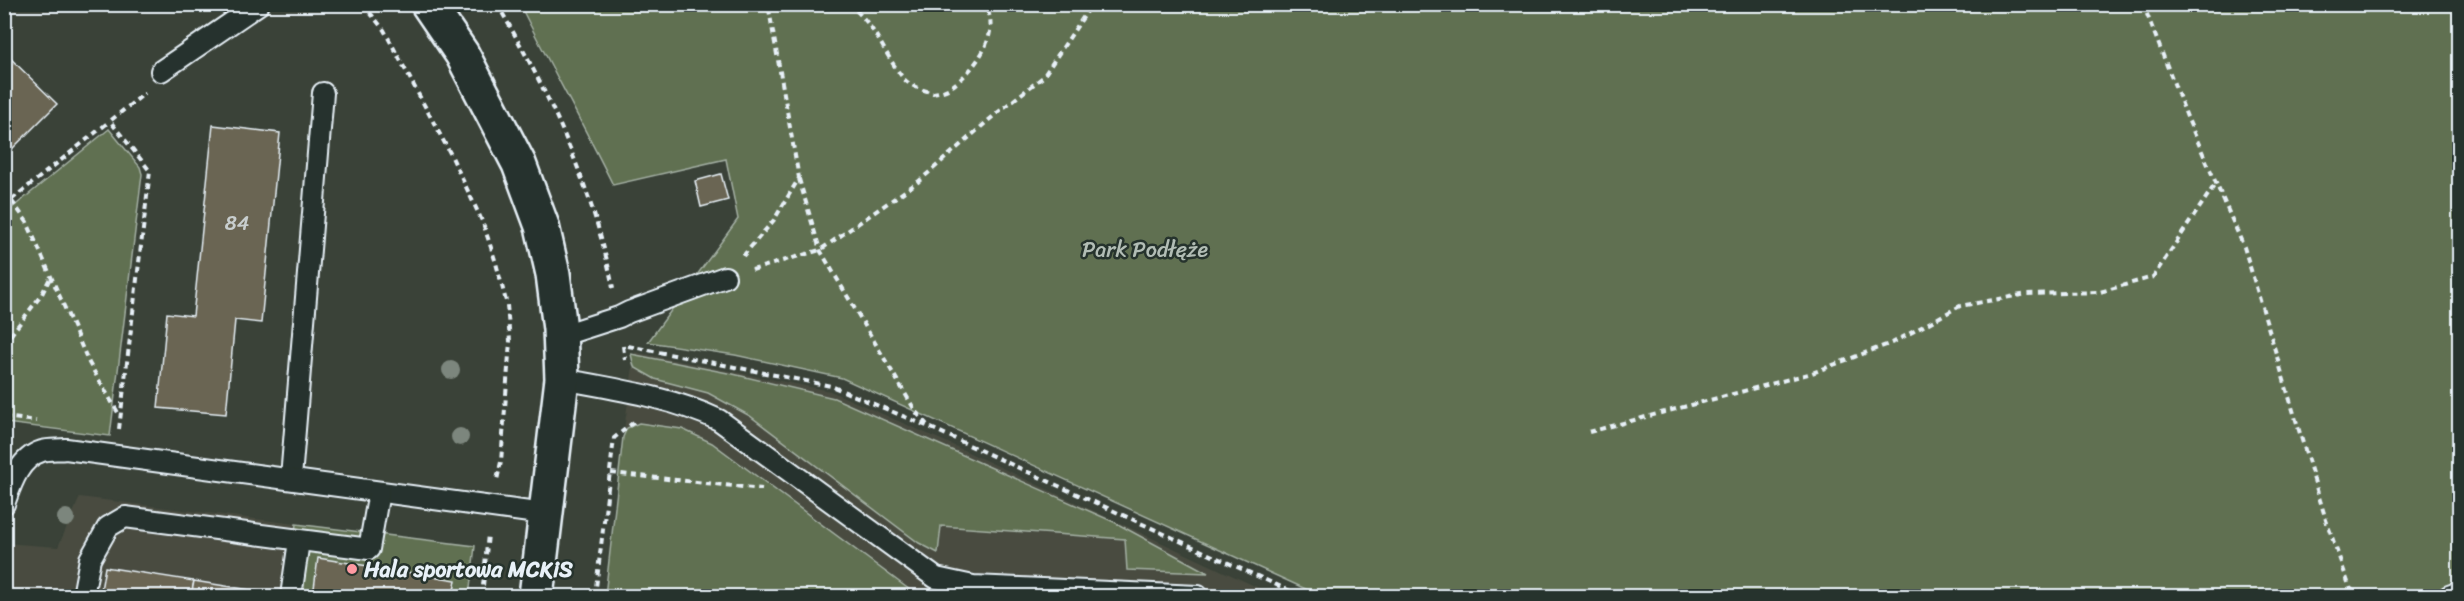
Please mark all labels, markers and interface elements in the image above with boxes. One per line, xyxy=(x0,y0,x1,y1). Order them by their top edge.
house number: 84 xyxy=(225,206,249,241)
park label: Park Podłęże xyxy=(1082,230,1208,269)
place label: Hala sportowa MCKiS xyxy=(363,550,573,589)
marker: Hala sportowa MCKiS xyxy=(345,562,359,576)

